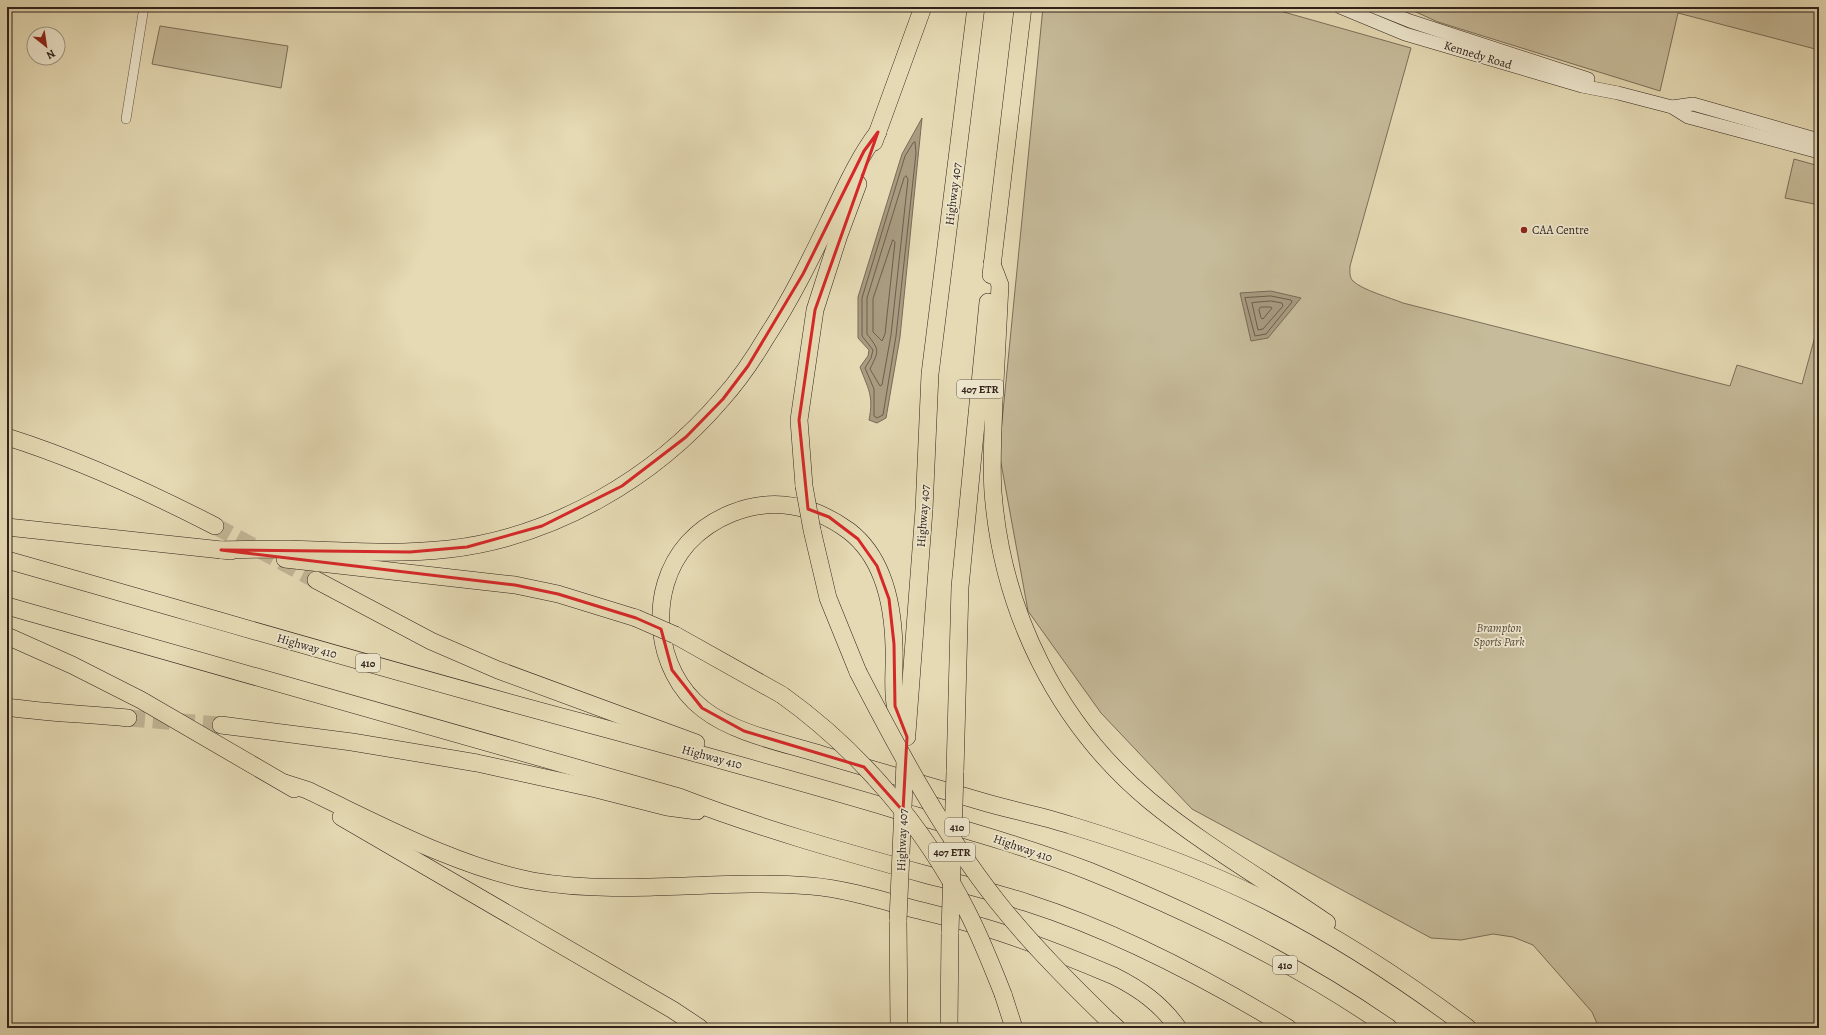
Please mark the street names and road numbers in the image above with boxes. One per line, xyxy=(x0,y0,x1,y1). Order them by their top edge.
street label: Kennedy Road xyxy=(1442,37,1514,73)
street label: Highway 407 xyxy=(941,161,965,226)
road number: 407 ETR xyxy=(957,380,1003,398)
street label: Highway 407 xyxy=(913,483,933,548)
street label: Highway 410 xyxy=(275,630,339,662)
road number: 410 xyxy=(356,654,380,672)
street label: Highway 410 xyxy=(680,741,744,773)
street label: Highway 407 xyxy=(893,807,911,872)
road number: 410 xyxy=(945,818,969,836)
street label: Highway 410 xyxy=(991,830,1055,866)
road number: 407 ETR xyxy=(929,843,975,861)
road number: 410 xyxy=(1273,956,1297,974)

